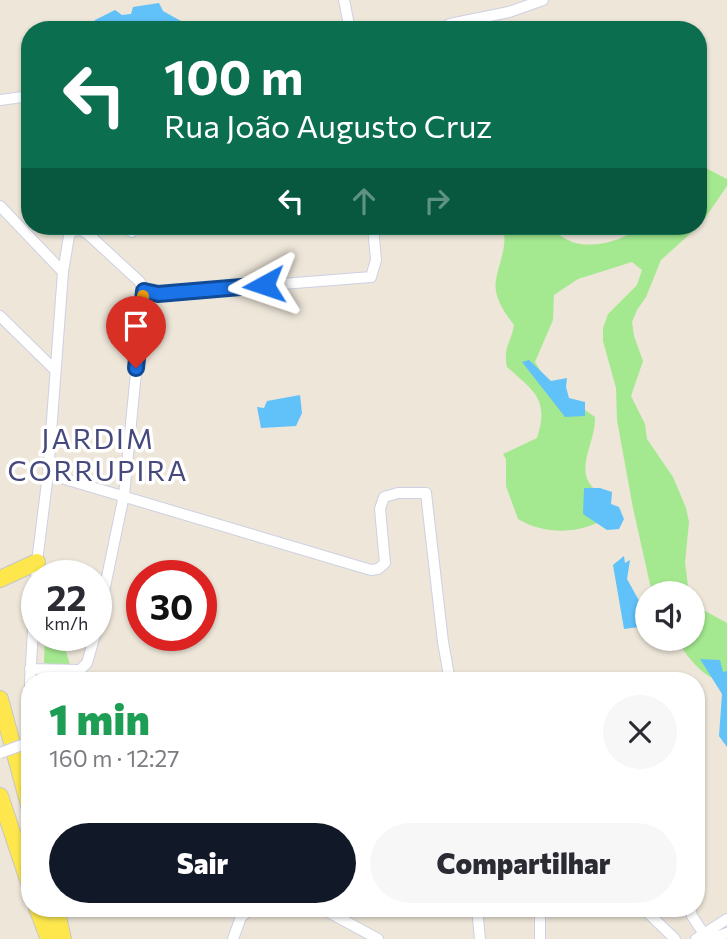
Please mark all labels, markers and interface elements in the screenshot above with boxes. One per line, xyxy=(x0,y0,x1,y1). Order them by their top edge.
text: 100 m xyxy=(164,45,303,105)
icon: left xyxy=(49,49,140,140)
text: Rua João Augusto Cruz xyxy=(164,105,492,145)
icon: left xyxy=(272,182,310,220)
icon: ahead xyxy=(345,182,383,220)
icon: right xyxy=(418,182,456,220)
position arrow xyxy=(227,248,301,322)
pin xyxy=(106,296,166,368)
icon: arrive xyxy=(117,307,155,345)
district label: JARDIM CORRUPIRA xyxy=(8,421,188,487)
speed limit sign: 30 xyxy=(126,560,217,651)
text: 22 xyxy=(47,575,86,618)
map controls xyxy=(635,581,705,651)
button: sound xyxy=(635,581,705,651)
text: km/h xyxy=(45,612,88,634)
text: 1 min xyxy=(49,692,150,744)
button: close xyxy=(603,695,677,769)
text: 160 m · 12:27 xyxy=(49,744,179,772)
button: Sair xyxy=(49,823,356,903)
button: Compartilhar xyxy=(370,823,677,903)

